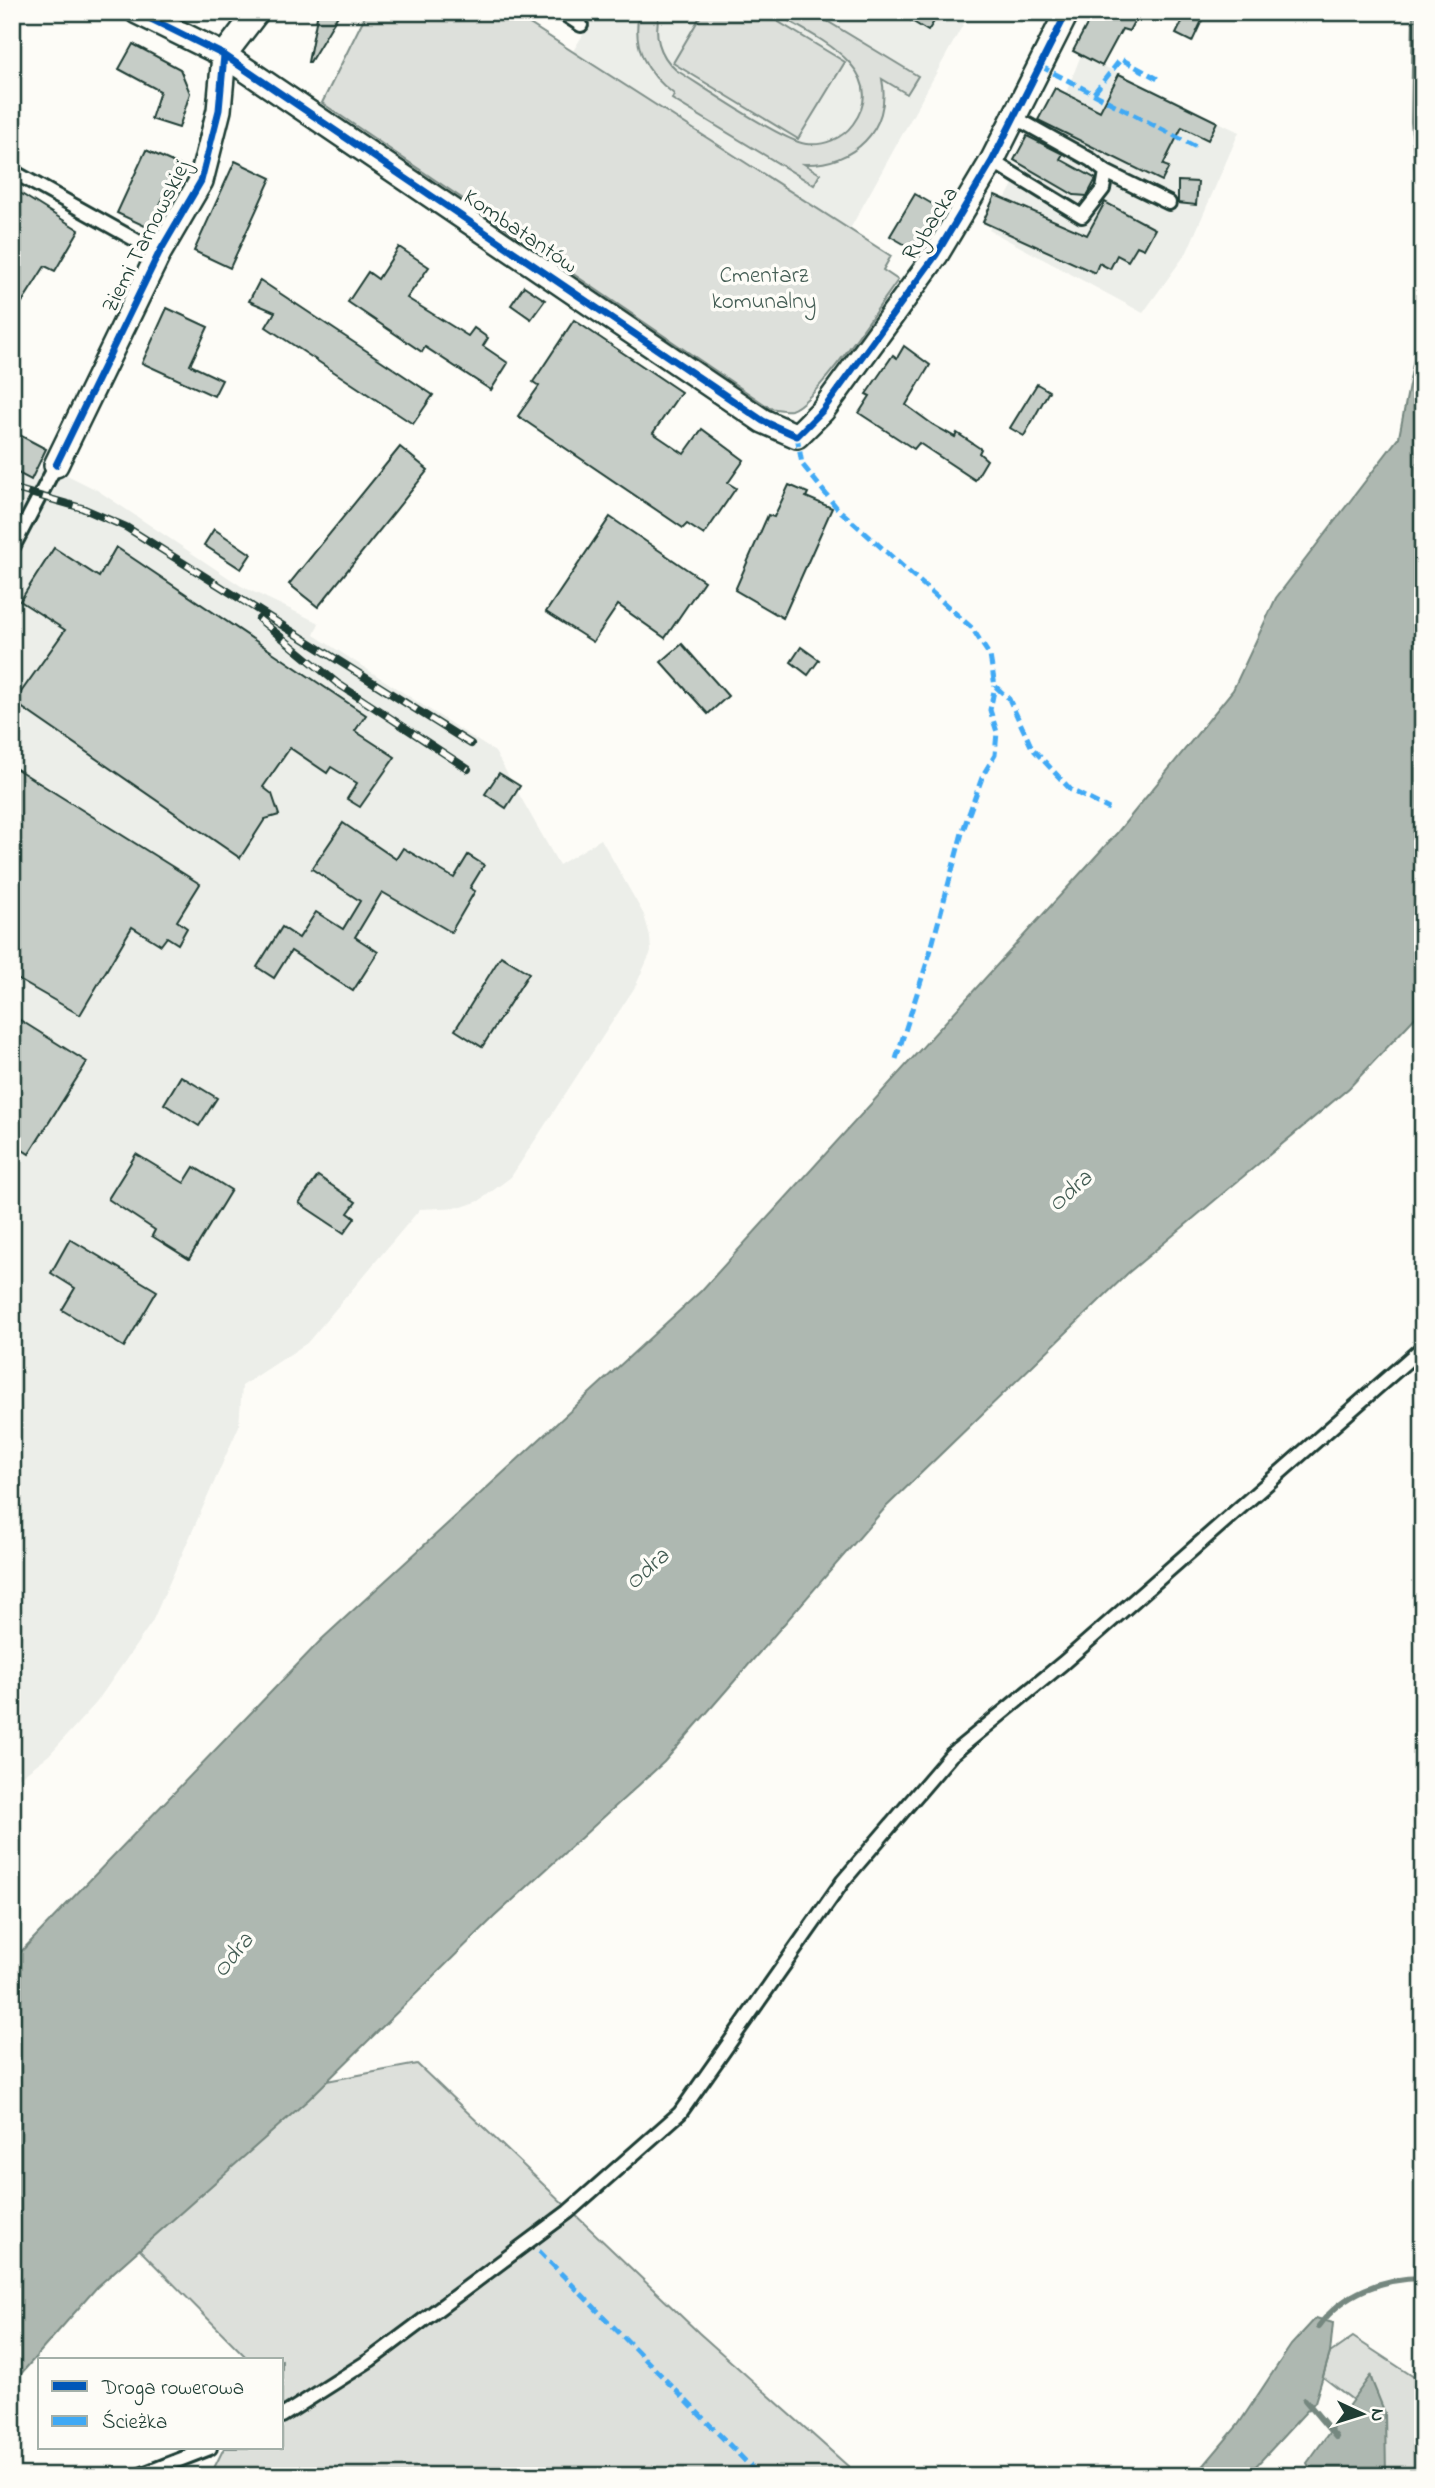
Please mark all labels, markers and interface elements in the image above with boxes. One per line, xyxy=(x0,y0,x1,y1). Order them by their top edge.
street label: Ziemi Tarnowskiej xyxy=(94,154,200,319)
street label: Rybacka xyxy=(895,180,969,269)
street label: Kombatantów xyxy=(456,181,584,283)
park label: Cmentarz komunalny xyxy=(712,260,816,321)
water label: Odra xyxy=(1041,1162,1102,1222)
water label: Odra xyxy=(618,1540,679,1600)
water label: Odra xyxy=(205,1925,264,1986)
legend xyxy=(38,2358,284,2450)
text: Droga rowerowa xyxy=(101,2374,244,2406)
north arrow xyxy=(1326,2380,1396,2450)
text: Ścieżka xyxy=(102,2408,167,2438)
text: N xyxy=(1363,2408,1390,2423)

